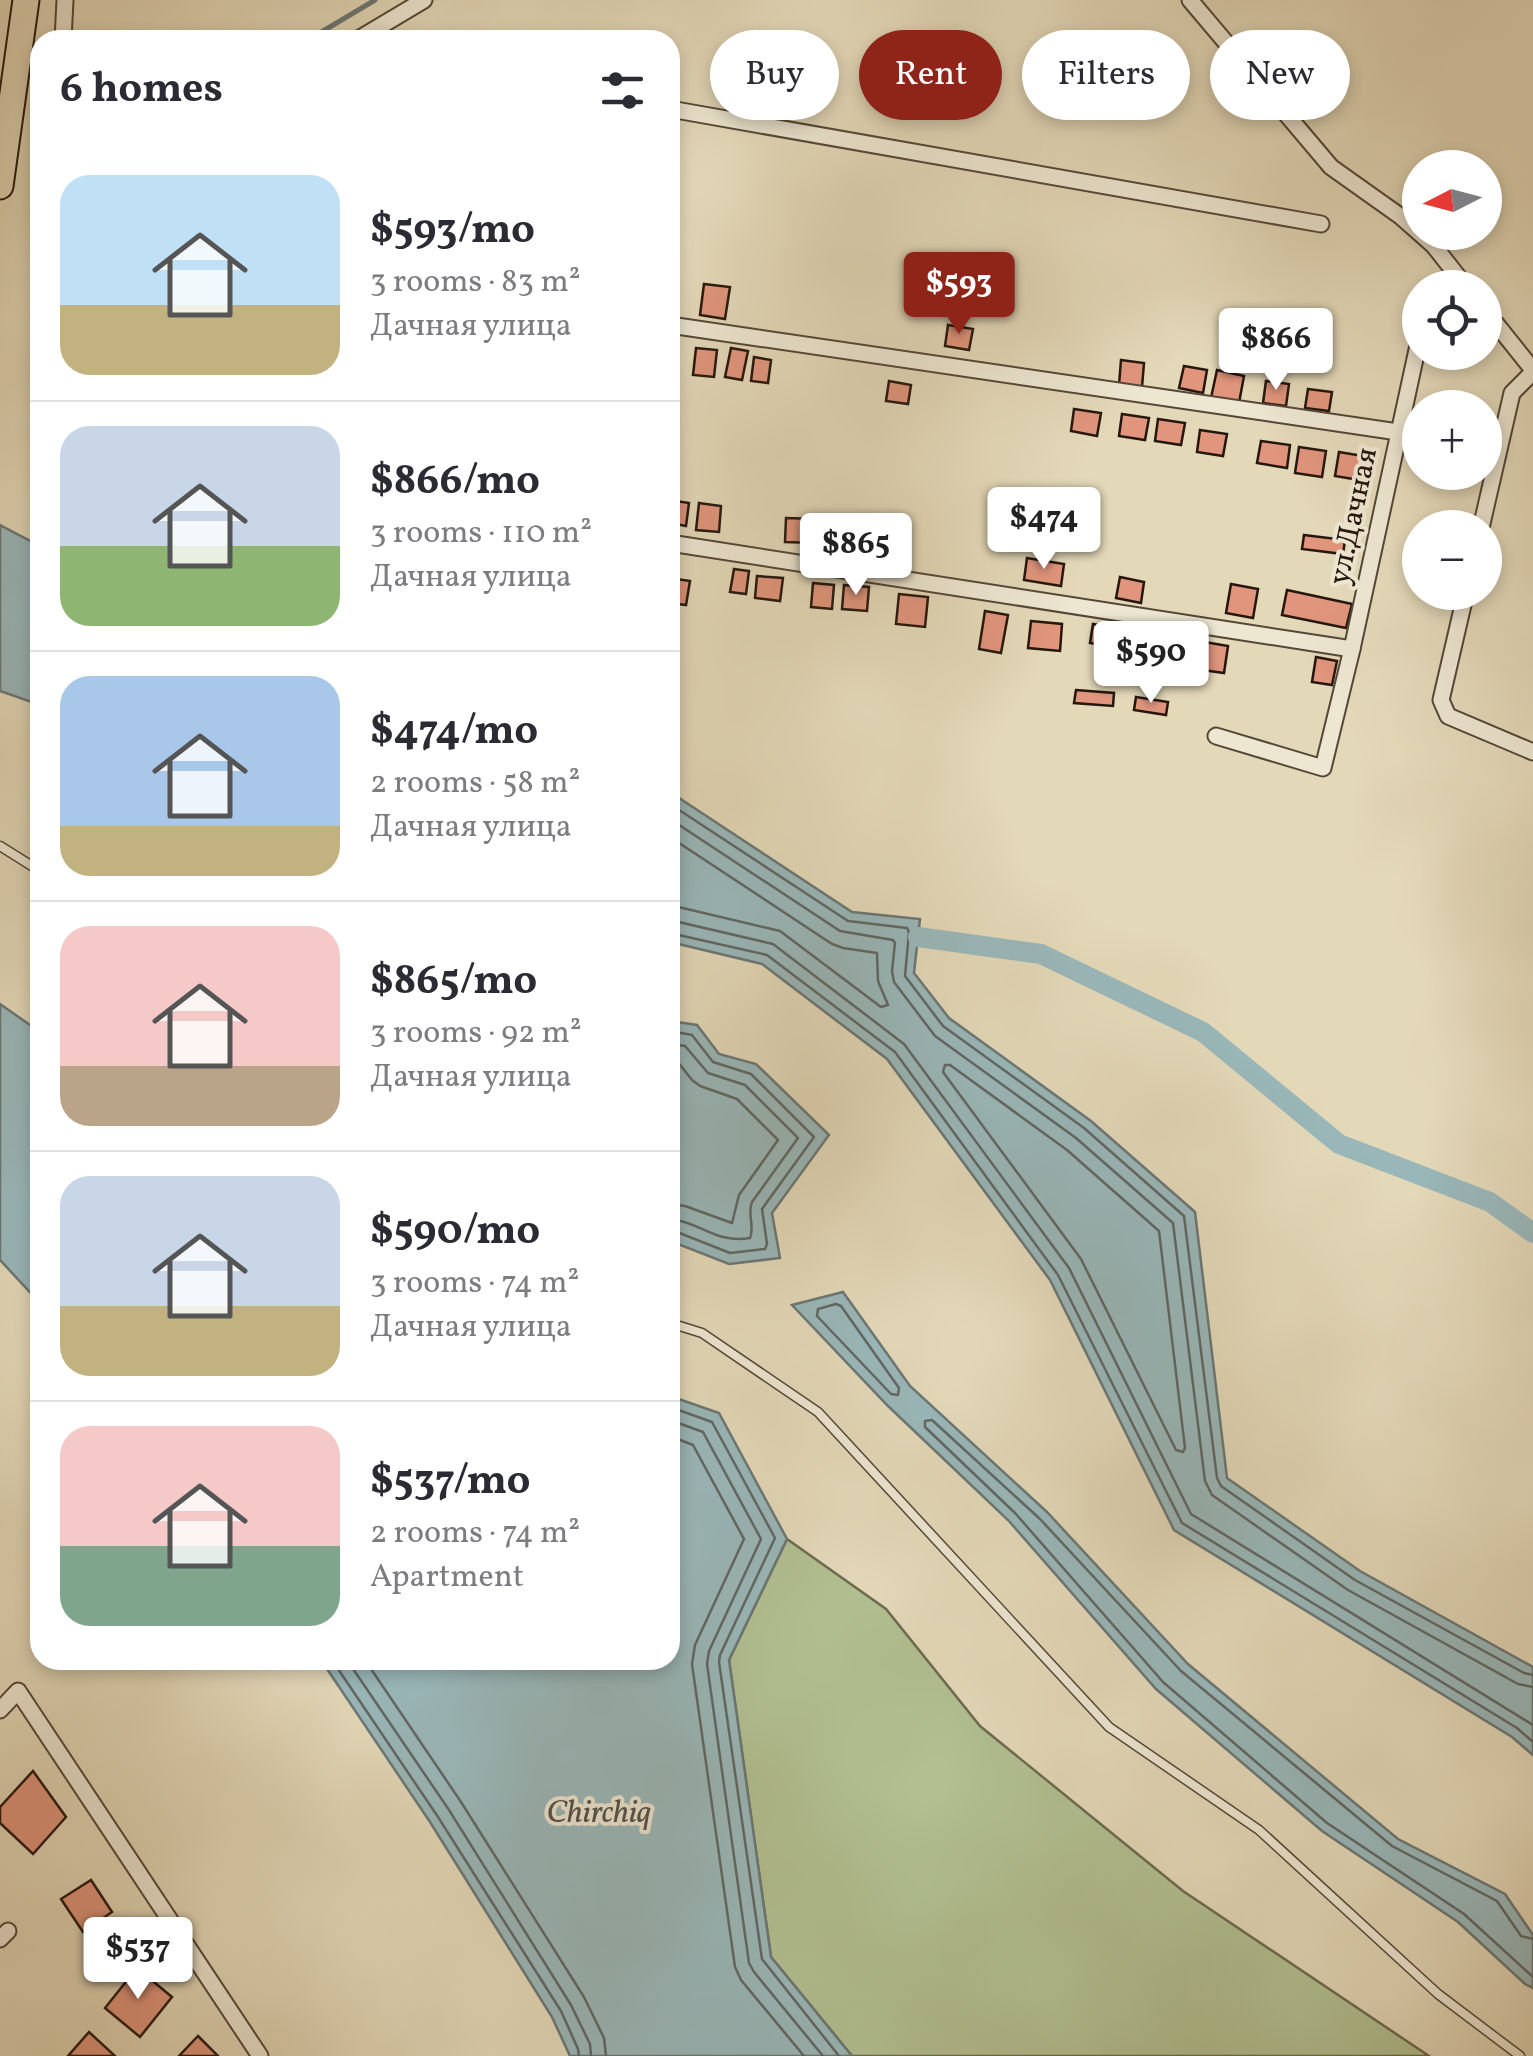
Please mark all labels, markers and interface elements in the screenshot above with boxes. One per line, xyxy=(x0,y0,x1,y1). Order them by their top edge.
chip: Buy xyxy=(710,30,839,120)
chip: Rent xyxy=(859,30,1002,120)
chip: Filters xyxy=(1022,30,1190,120)
chip: New xyxy=(1210,30,1350,120)
text: 6 homes xyxy=(60,61,223,120)
icon: filters xyxy=(595,63,650,118)
north arrow xyxy=(1402,150,1502,250)
map controls xyxy=(1402,150,1502,610)
text: $593/mo xyxy=(370,202,535,261)
icon: home xyxy=(140,215,260,335)
pin: $593 xyxy=(900,252,1018,337)
text: 3 rooms · 83 m² xyxy=(370,261,581,305)
text: $593 xyxy=(926,262,992,306)
button: locate xyxy=(1402,270,1502,370)
text: Дачная улица xyxy=(370,305,572,349)
pin: $866 xyxy=(1217,308,1335,393)
text: $866 xyxy=(1241,318,1311,362)
button: + xyxy=(1402,390,1502,490)
street label: ул.Дачная xyxy=(1319,444,1389,589)
text: $866/mo xyxy=(370,453,540,512)
icon: home xyxy=(140,466,260,586)
pin: $474 xyxy=(985,487,1103,572)
text: $474 xyxy=(1009,497,1079,541)
button: − xyxy=(1402,510,1502,610)
text: 3 rooms · 110 m² xyxy=(370,512,592,556)
pin: $865 xyxy=(797,513,915,598)
text: $865 xyxy=(822,523,890,567)
text: Дачная улица xyxy=(370,556,572,600)
pin: $590 xyxy=(1092,621,1210,706)
text: $590 xyxy=(1116,631,1186,675)
text: $474/mo xyxy=(370,703,538,762)
icon: home xyxy=(140,716,260,836)
text: 2 rooms · 58 m² xyxy=(370,762,580,806)
text: Дачная улица xyxy=(370,806,572,850)
text: $865/mo xyxy=(370,953,537,1012)
icon: home xyxy=(140,966,260,1086)
text: 3 rooms · 92 m² xyxy=(370,1012,582,1056)
text: Дачная улица xyxy=(370,1056,572,1100)
text: $590/mo xyxy=(370,1203,540,1262)
icon: home xyxy=(140,1216,260,1336)
text: 3 rooms · 74 m² xyxy=(370,1262,579,1306)
text: Дачная улица xyxy=(370,1306,572,1350)
text: $537/mo xyxy=(370,1453,531,1512)
icon: home xyxy=(140,1466,260,1586)
text: 2 rooms · 74 m² xyxy=(370,1512,580,1556)
text: Apartment xyxy=(370,1556,524,1600)
water label: Chirchiq xyxy=(547,1792,651,1836)
pin: $537 xyxy=(79,1917,197,2002)
text: $537 xyxy=(106,1927,170,1971)

